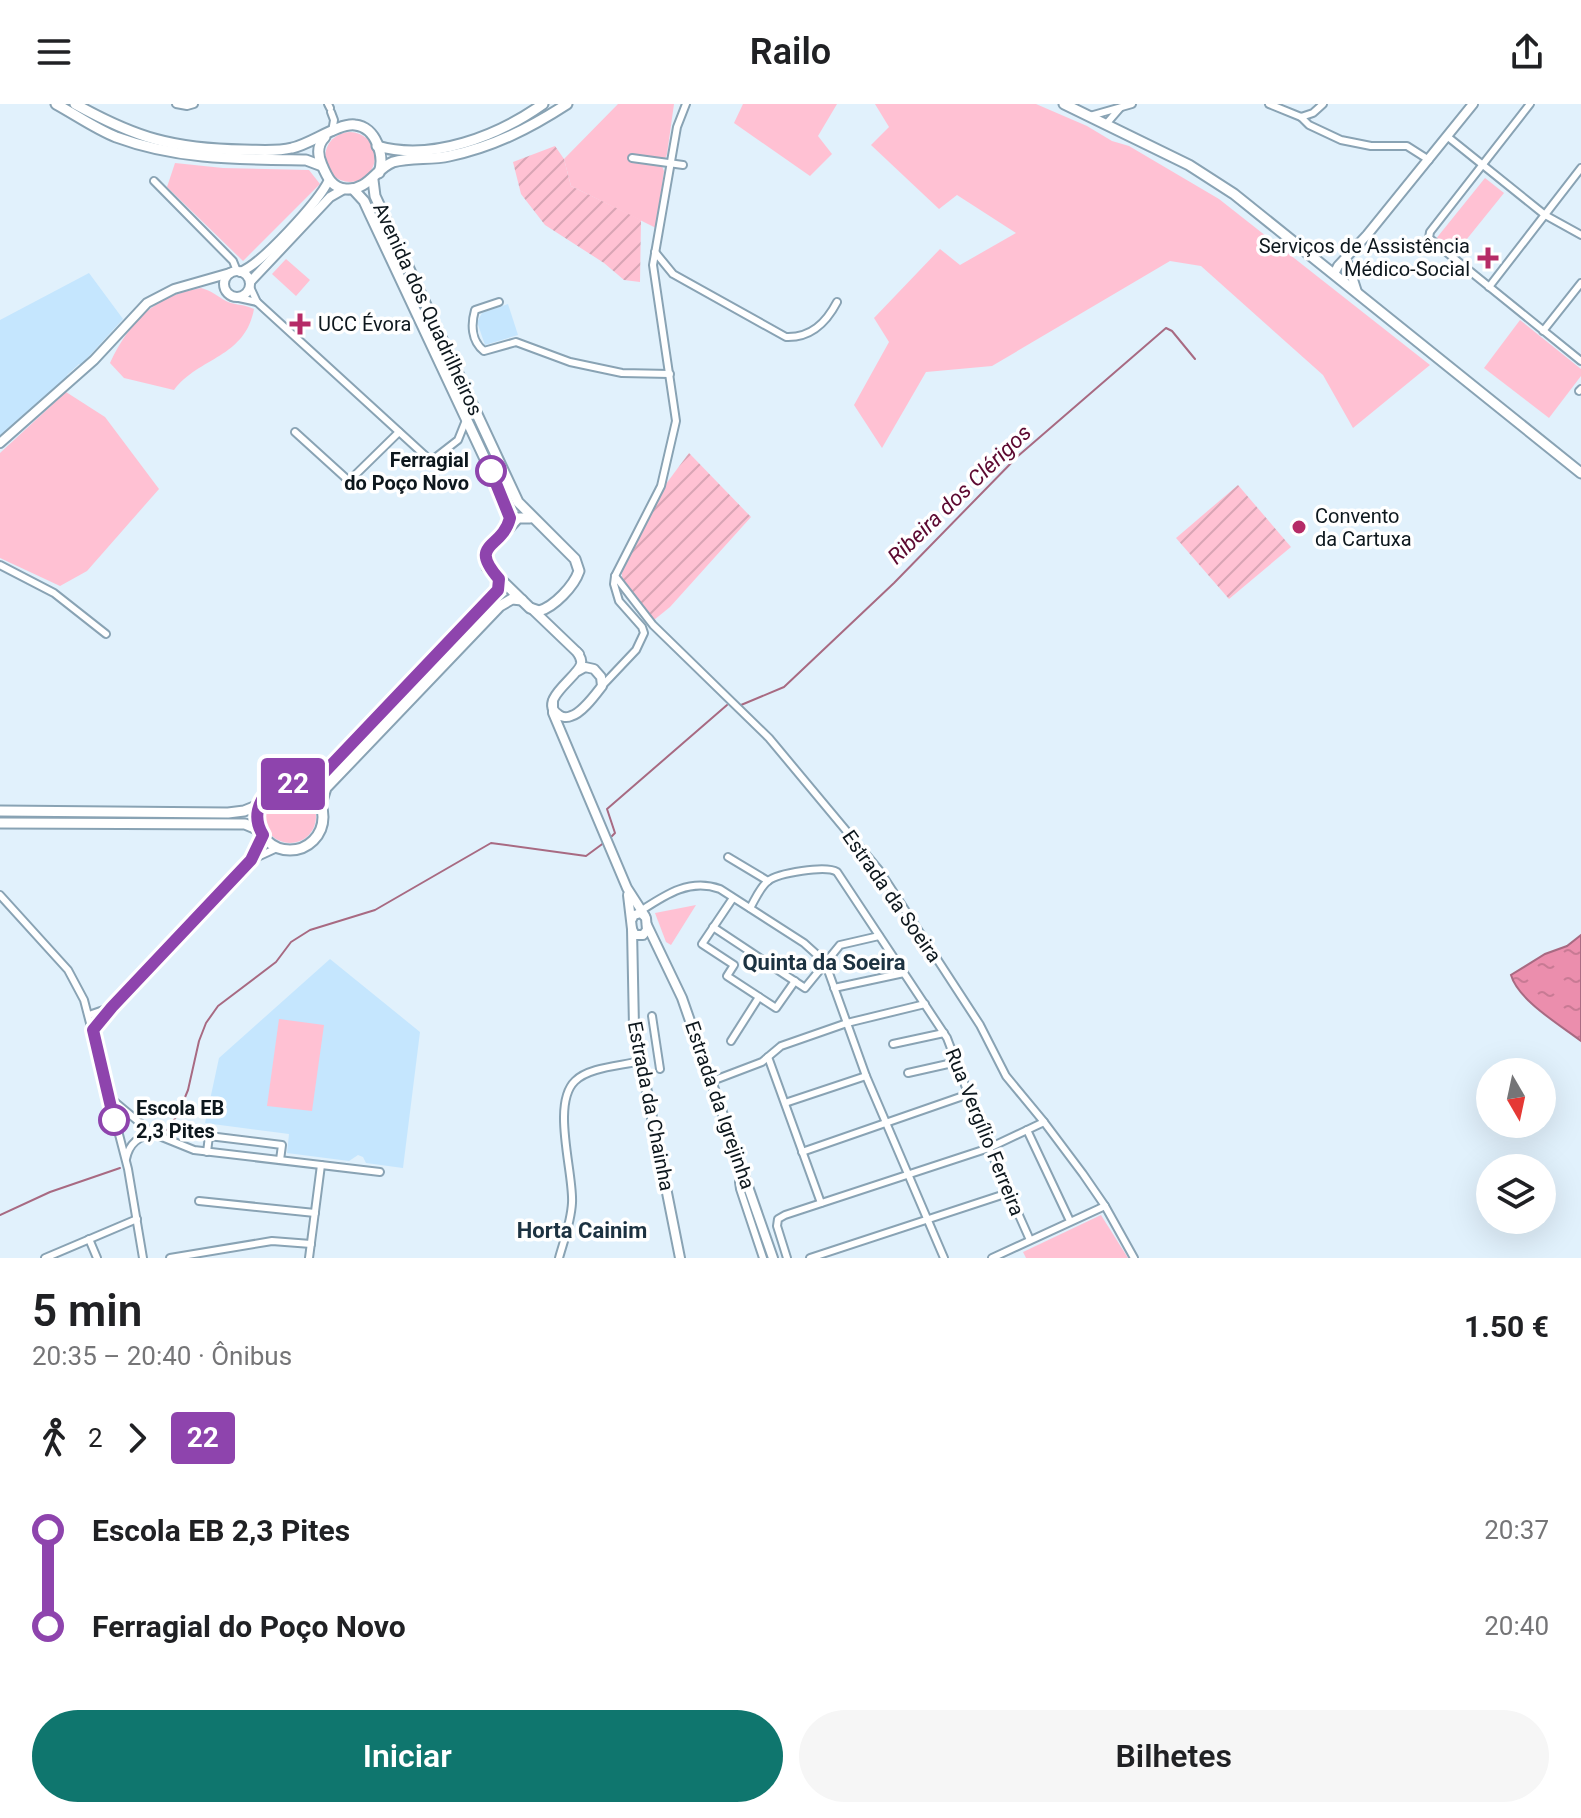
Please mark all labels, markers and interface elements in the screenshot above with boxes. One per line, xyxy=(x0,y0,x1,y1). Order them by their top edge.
icon: menu xyxy=(32,30,76,74)
icon: share xyxy=(1505,30,1549,74)
text: Railo xyxy=(750,31,831,73)
street label: Avenida dos Quadrilheiros xyxy=(368,199,488,419)
place label: Serviços de Assistência Médico-Social xyxy=(1259,234,1470,281)
marker: Serviços de Assistência Médico-Social xyxy=(1477,247,1499,269)
place label: UCC Évora xyxy=(318,312,411,336)
marker: UCC Évora xyxy=(289,313,311,335)
water label: Ribeira dos Clérigos xyxy=(883,420,1036,569)
place label: Ferragial do Poço Novo xyxy=(344,448,469,495)
marker: Ferragial do Poço Novo xyxy=(476,456,506,486)
place label: Convento da Cartuxa xyxy=(1315,504,1412,551)
marker: Convento da Cartuxa xyxy=(1290,518,1308,536)
line badge: 22 xyxy=(257,758,329,810)
text: 22 xyxy=(277,767,309,800)
street label: Estrada da Soeira xyxy=(837,825,947,967)
district label: Quinta da Soeira xyxy=(742,950,906,975)
street label: Estrada da Igrejinha xyxy=(680,1018,760,1192)
street label: Estrada da Chainha xyxy=(623,1019,679,1193)
street label: Rua Vergílio Ferreira xyxy=(940,1045,1030,1219)
north arrow xyxy=(1476,1058,1556,1138)
map controls xyxy=(1476,1058,1556,1234)
place label: Escola EB 2,3 Pites xyxy=(136,1096,224,1143)
marker: Escola EB 2,3 Pites xyxy=(99,1105,129,1135)
button: layers xyxy=(1476,1154,1556,1234)
district label: Horta Cainim xyxy=(517,1218,647,1243)
text: 5 min xyxy=(32,1285,142,1337)
text: 1.50 € xyxy=(1464,1309,1549,1344)
text: 20:35 – 20:40 · Ônibus xyxy=(32,1341,292,1371)
icon: walk xyxy=(32,1416,76,1460)
icon: forward xyxy=(115,1416,159,1460)
text: 22 xyxy=(187,1421,219,1454)
text: 2 xyxy=(88,1423,103,1453)
text: Escola EB 2,3 Pites xyxy=(92,1513,350,1548)
text: 20:37 xyxy=(1484,1515,1549,1545)
text: Ferragial do Poço Novo xyxy=(92,1609,406,1644)
text: 20:40 xyxy=(1484,1611,1549,1641)
button: Iniciar xyxy=(32,1710,783,1802)
button: Bilhetes xyxy=(799,1710,1549,1802)

